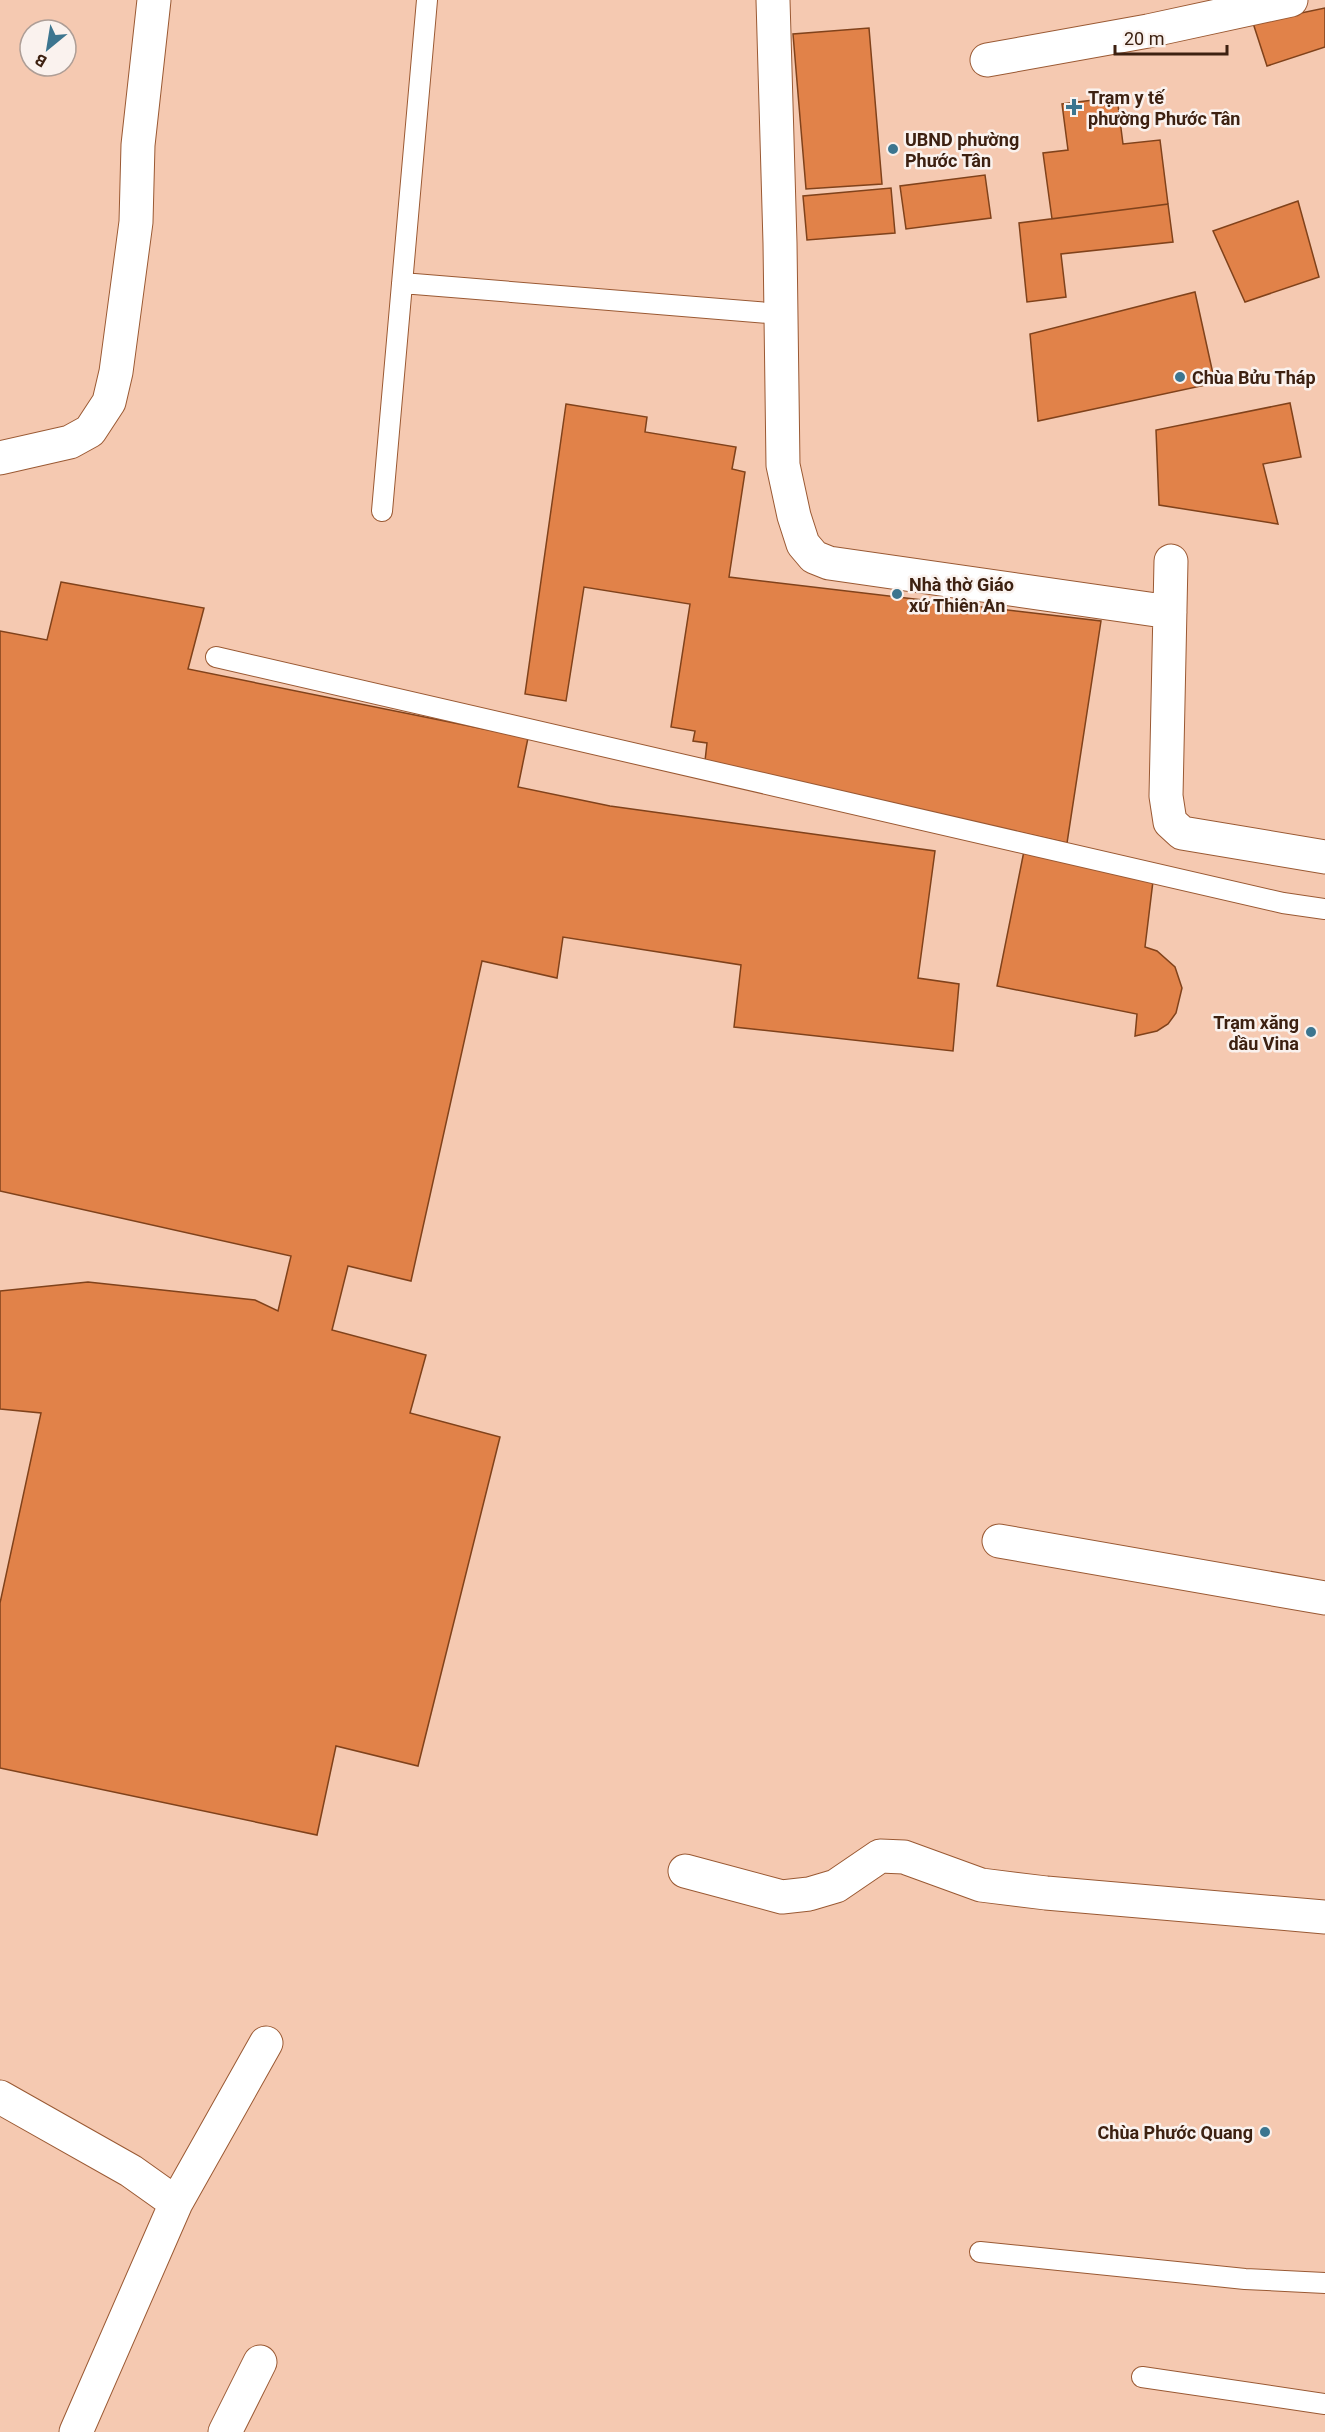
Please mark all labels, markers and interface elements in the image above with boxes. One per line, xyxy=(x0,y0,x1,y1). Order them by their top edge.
north arrow xyxy=(18,18,78,78)
scale bar xyxy=(1115,18,1228,56)
text: 20 m xyxy=(1124,28,1164,49)
text: B xyxy=(32,50,50,71)
place label: Trạm y tế phường Phước Tân xyxy=(1088,87,1240,129)
marker: Trạm y tế phường Phước Tân xyxy=(1065,98,1083,116)
place label: UBND phường Phước Tân xyxy=(905,129,1019,171)
marker: UBND phường Phước Tân xyxy=(886,142,900,156)
place label: Chùa Bửu Tháp xyxy=(1192,367,1316,388)
marker: Chùa Bửu Tháp xyxy=(1173,370,1187,384)
place label: Nhà thờ Giáo xứ Thiên An xyxy=(909,574,1014,616)
marker: Nhà thờ Giáo xứ Thiên An xyxy=(890,587,904,601)
place label: Trạm xăng dầu Vina xyxy=(1213,1012,1299,1054)
marker: Trạm xăng dầu Vina xyxy=(1304,1025,1318,1039)
place label: Chùa Phước Quang xyxy=(1098,2122,1253,2143)
marker: Chùa Phước Quang xyxy=(1258,2125,1272,2139)

